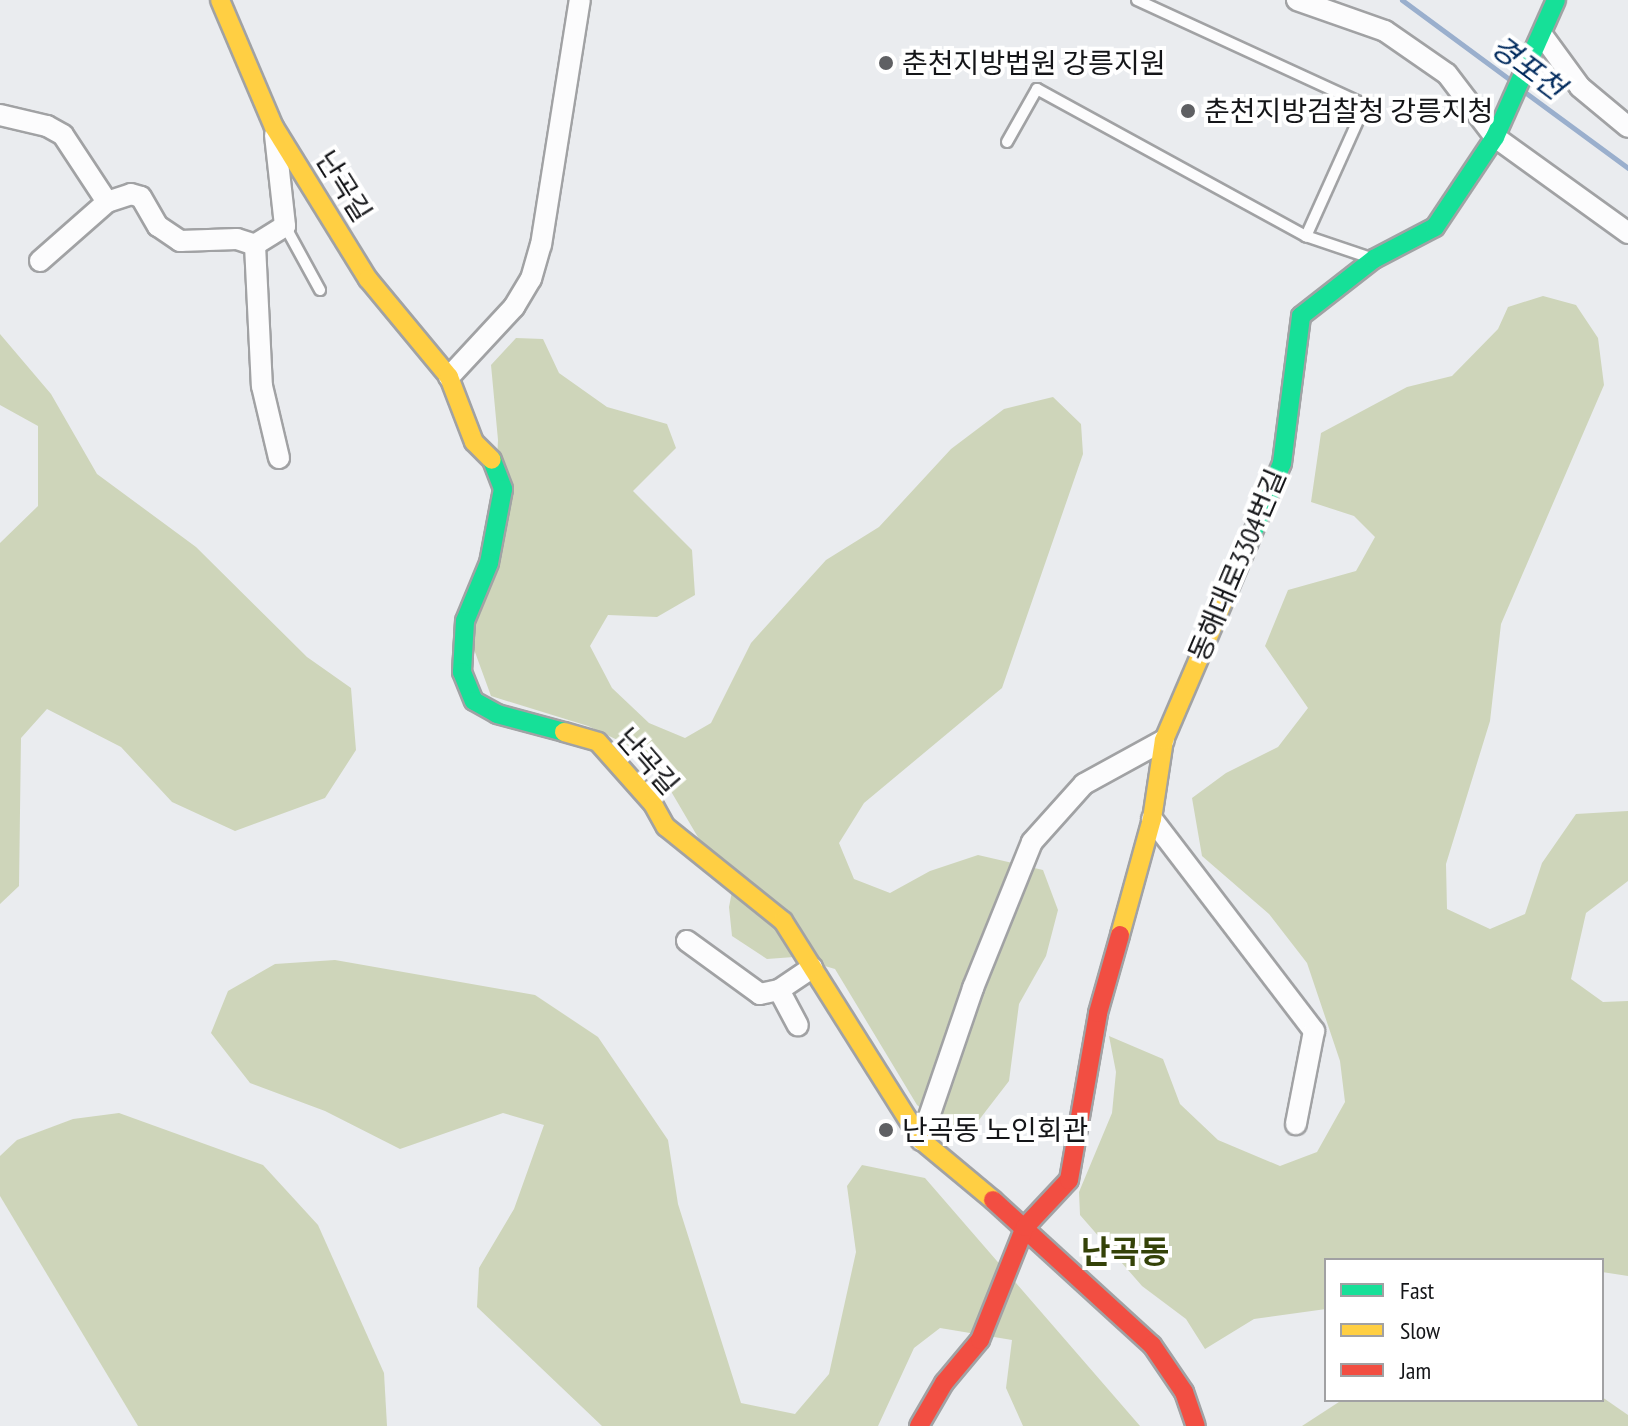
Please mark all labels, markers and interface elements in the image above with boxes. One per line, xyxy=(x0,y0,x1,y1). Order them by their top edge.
water label: 경포천 xyxy=(1484,28,1572,106)
place label: 춘천지방법원 강릉지원 xyxy=(902,46,1166,80)
marker: 춘천지방법원 강릉지원 xyxy=(877,54,895,72)
place label: 춘천지방검찰청 강릉지청 xyxy=(1204,94,1493,128)
marker: 춘천지방검찰청 강릉지청 xyxy=(1179,102,1197,120)
street label: 난곡길 xyxy=(309,144,379,228)
street label: 동해대로3304번길 xyxy=(1181,464,1293,666)
street label: 난곡길 xyxy=(610,721,686,801)
place label: 난곡동 노인회관 xyxy=(902,1113,1088,1147)
marker: 난곡동 노인회관 xyxy=(877,1121,895,1139)
district label: 난곡동 xyxy=(1081,1232,1169,1270)
legend xyxy=(1324,1258,1604,1402)
text: Fast xyxy=(1400,1275,1434,1306)
text: Slow xyxy=(1400,1315,1440,1346)
text: Jam xyxy=(1400,1355,1431,1386)

